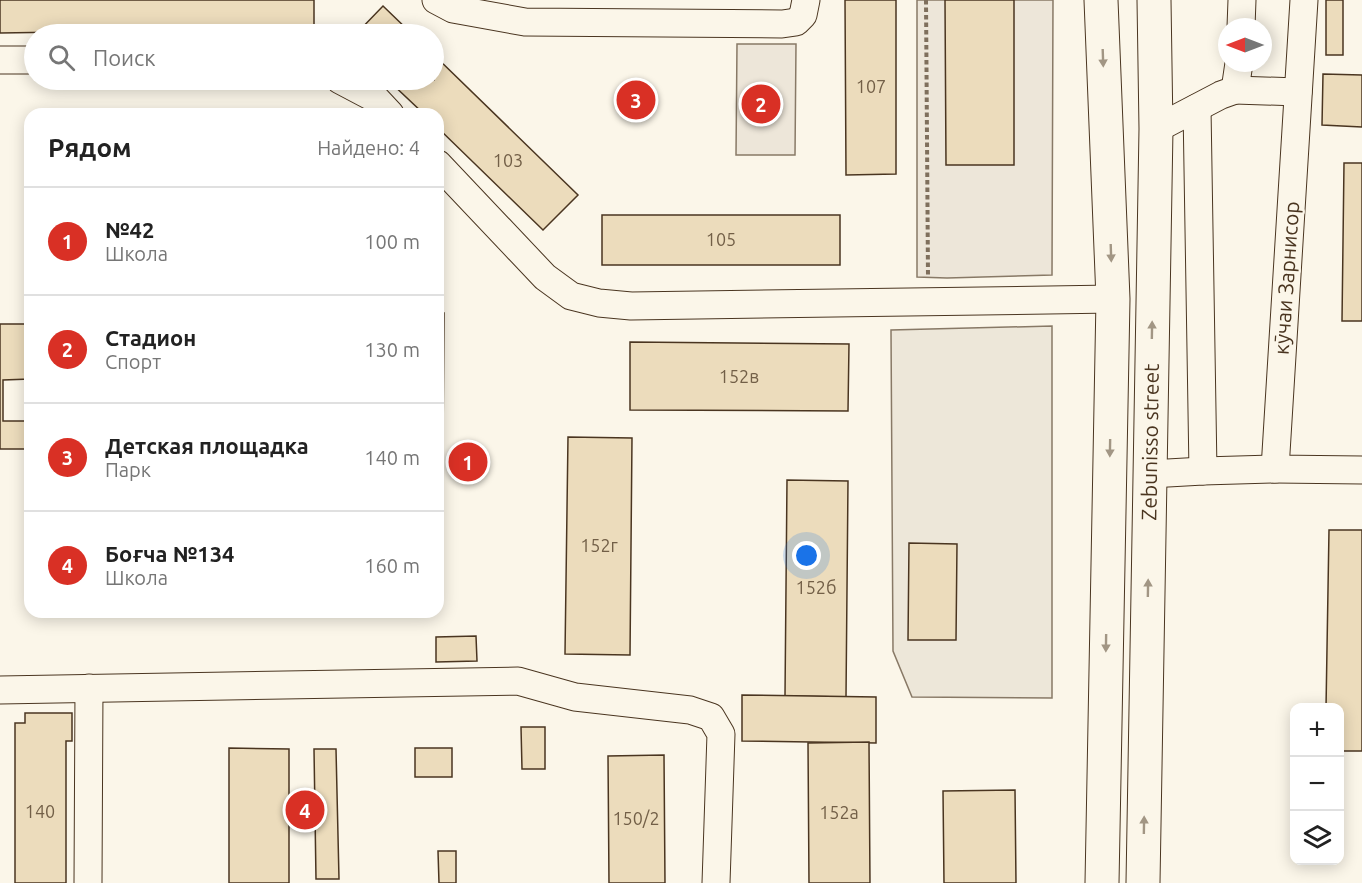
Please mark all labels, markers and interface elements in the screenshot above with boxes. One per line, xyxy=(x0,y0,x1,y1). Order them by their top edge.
north arrow xyxy=(1218,18,1272,72)
search box xyxy=(24,24,444,90)
icon: search xyxy=(45,41,78,74)
text: Поиск xyxy=(93,45,156,70)
one-way arrow xyxy=(1099,49,1108,68)
house number: 107 xyxy=(856,76,886,96)
pin: 3 xyxy=(616,78,656,122)
pin: 2 xyxy=(742,82,780,126)
text: Рядом xyxy=(48,133,132,162)
text: Найдено: 4 xyxy=(317,136,420,159)
house number: 103 xyxy=(493,150,523,170)
street label: кӯчаи Зарнисор xyxy=(1269,200,1303,356)
text: №42 xyxy=(105,217,154,242)
house number: 105 xyxy=(706,229,736,249)
text: 1 xyxy=(62,230,73,253)
text: 100 m xyxy=(364,230,420,253)
text: Школа xyxy=(105,242,168,265)
one-way arrow xyxy=(1106,244,1115,263)
one-way arrow xyxy=(1148,320,1157,339)
text: Стадион xyxy=(105,325,196,350)
text: 2 xyxy=(62,338,73,361)
text: 130 m xyxy=(364,338,420,361)
text: Спорт xyxy=(105,350,161,373)
street label: Zebunisso street xyxy=(1136,363,1163,521)
house number: 152в xyxy=(719,366,759,386)
text: Детская площадка xyxy=(105,433,309,458)
one-way arrow xyxy=(1105,439,1115,458)
pin: 1 xyxy=(448,440,488,484)
text: 3 xyxy=(62,446,73,469)
text: 140 m xyxy=(364,446,420,469)
text: Парк xyxy=(105,458,151,481)
house number: 152г xyxy=(580,535,618,555)
text: Боғча №134 xyxy=(105,541,235,566)
your location xyxy=(792,541,821,570)
text: 4 xyxy=(62,554,73,577)
text: 160 m xyxy=(364,554,420,577)
text: Школа xyxy=(105,566,168,589)
house number: 152б xyxy=(796,577,837,597)
one-way arrow xyxy=(1143,578,1153,597)
one-way arrow xyxy=(1101,634,1111,653)
map controls xyxy=(1290,703,1344,865)
button: + xyxy=(1290,703,1344,757)
button: − xyxy=(1290,757,1344,811)
pin: 4 xyxy=(286,788,324,832)
house number: 140 xyxy=(25,801,55,821)
house number: 152а xyxy=(819,802,859,822)
house number: 150/2 xyxy=(612,808,660,828)
button: layers xyxy=(1290,811,1344,865)
one-way arrow xyxy=(1140,815,1149,834)

